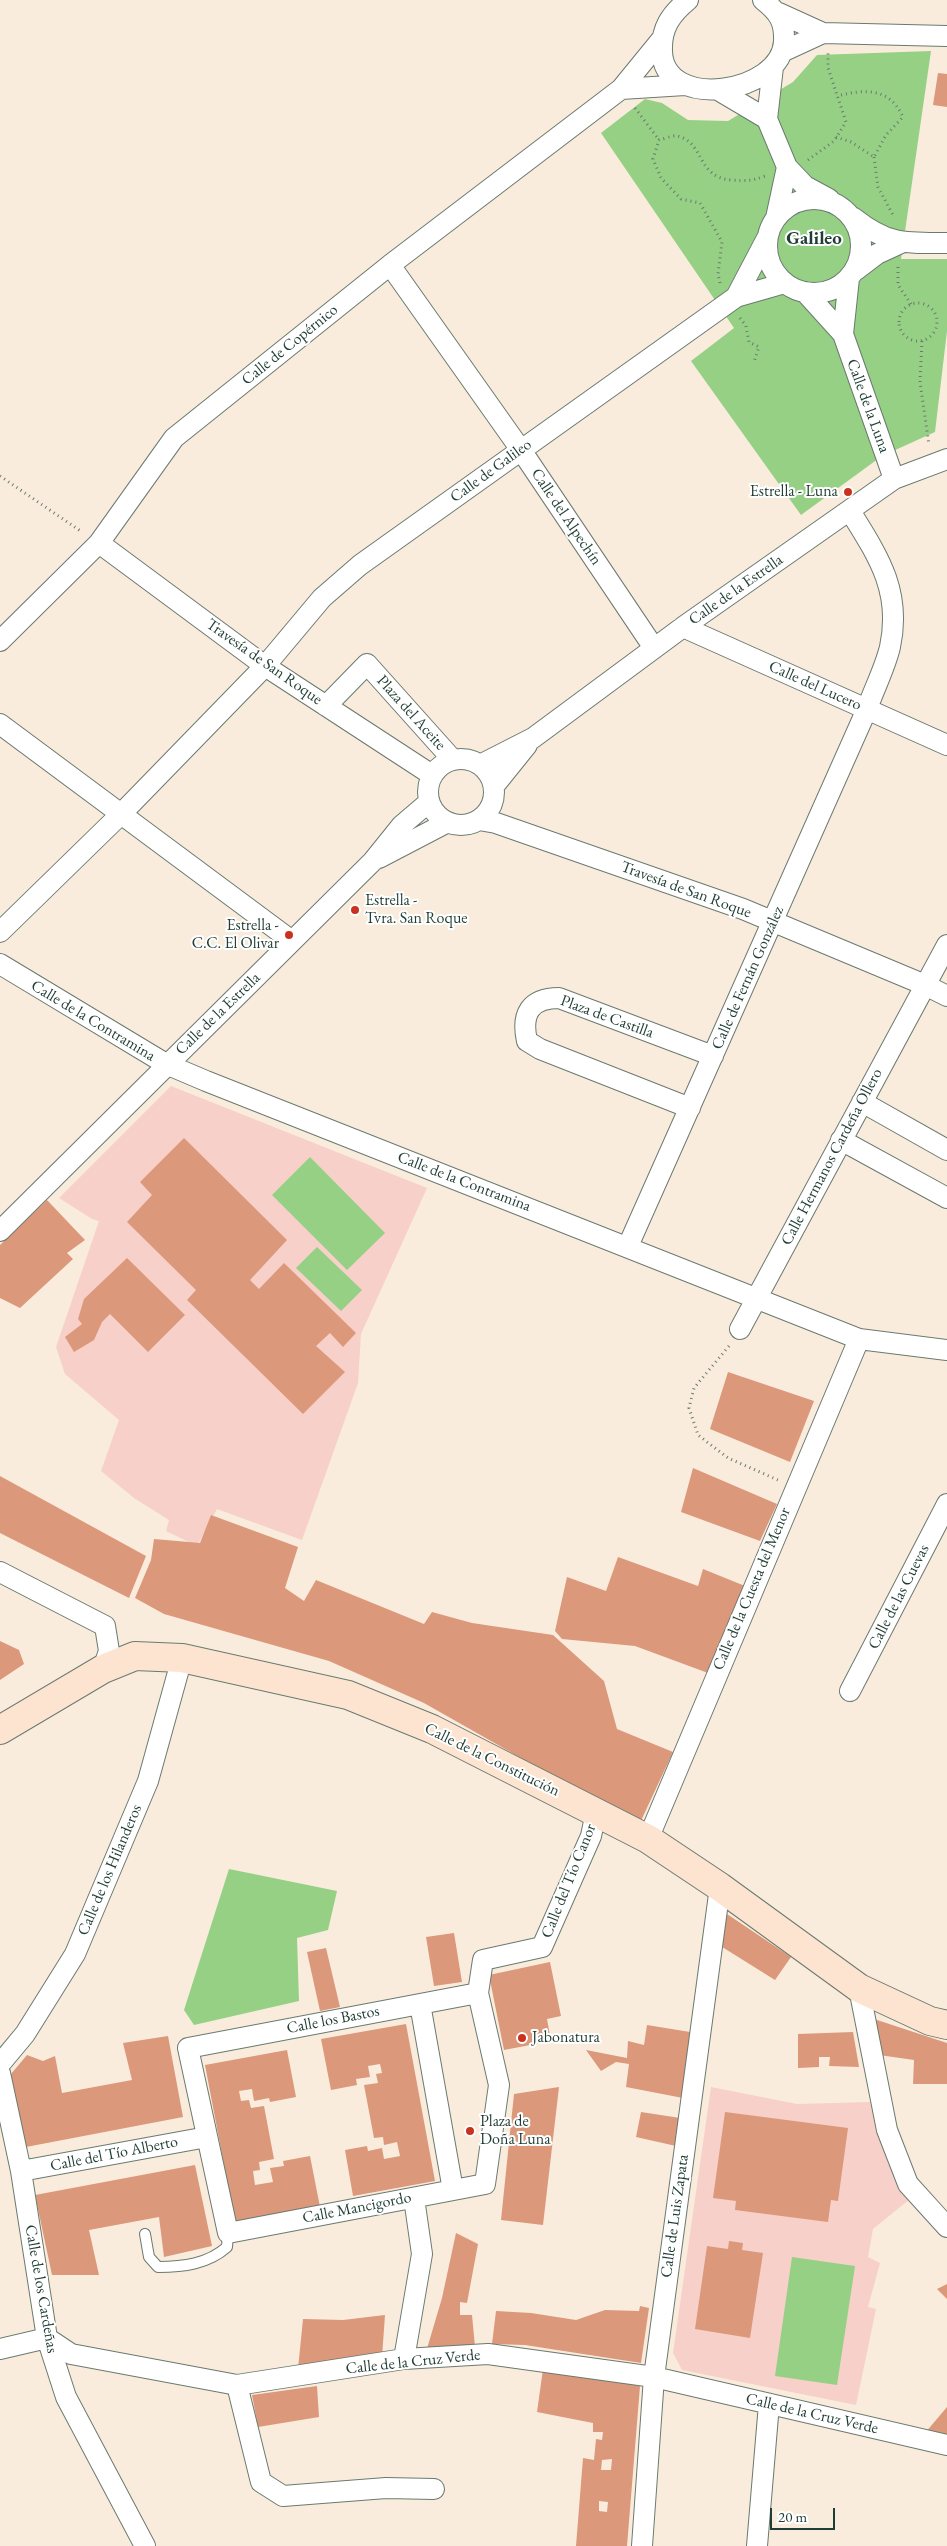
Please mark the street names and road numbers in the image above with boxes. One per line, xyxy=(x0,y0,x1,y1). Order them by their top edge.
street label: Calle de Copérnico xyxy=(238,300,342,390)
street label: Calle de la Luna xyxy=(842,356,894,456)
street label: Calle de Galileo xyxy=(447,435,535,507)
street label: Calle del Alpechín xyxy=(527,465,605,569)
street label: Calle de la Estrella xyxy=(685,550,787,630)
street label: Travesía de San Roque xyxy=(202,615,326,709)
street label: Calle del Lucero xyxy=(766,657,864,715)
street label: Plaza del Aceite xyxy=(372,671,450,755)
street label: Travesía de San Roque xyxy=(618,857,754,923)
street label: Calle de Fernán González xyxy=(708,903,788,1053)
street label: Calle de la Estrella xyxy=(172,969,264,1059)
street label: Calle de la Contramina xyxy=(27,976,159,1066)
street label: Plaza de Castilla xyxy=(558,991,656,1043)
street label: Calle Hermanos Cardeña Ollero xyxy=(777,1065,887,1249)
street label: Calle de la Contramina xyxy=(395,1148,533,1216)
street label: Calle de la Cuesta del Menor xyxy=(709,1505,795,1673)
street label: Calle de las Cuevas xyxy=(864,1541,934,1653)
street label: Calle de la Constitución xyxy=(421,1719,563,1801)
street label: Calle de los Hilanderos xyxy=(74,1801,146,1939)
street label: Calle del Tío Canor xyxy=(537,1821,601,1941)
street label: Calle los Bastos xyxy=(285,2002,381,2038)
street label: Calle del Tío Alberto xyxy=(49,2132,179,2176)
street label: Calle de Luis Zapata xyxy=(657,2153,693,2279)
street label: Calle Mancigordo xyxy=(301,2188,413,2228)
street label: Calle de los Cardeñas xyxy=(20,2223,62,2355)
street label: Calle de la Cruz Verde xyxy=(345,2345,481,2379)
street label: Calle de la Cruz Verde xyxy=(744,2389,880,2439)

